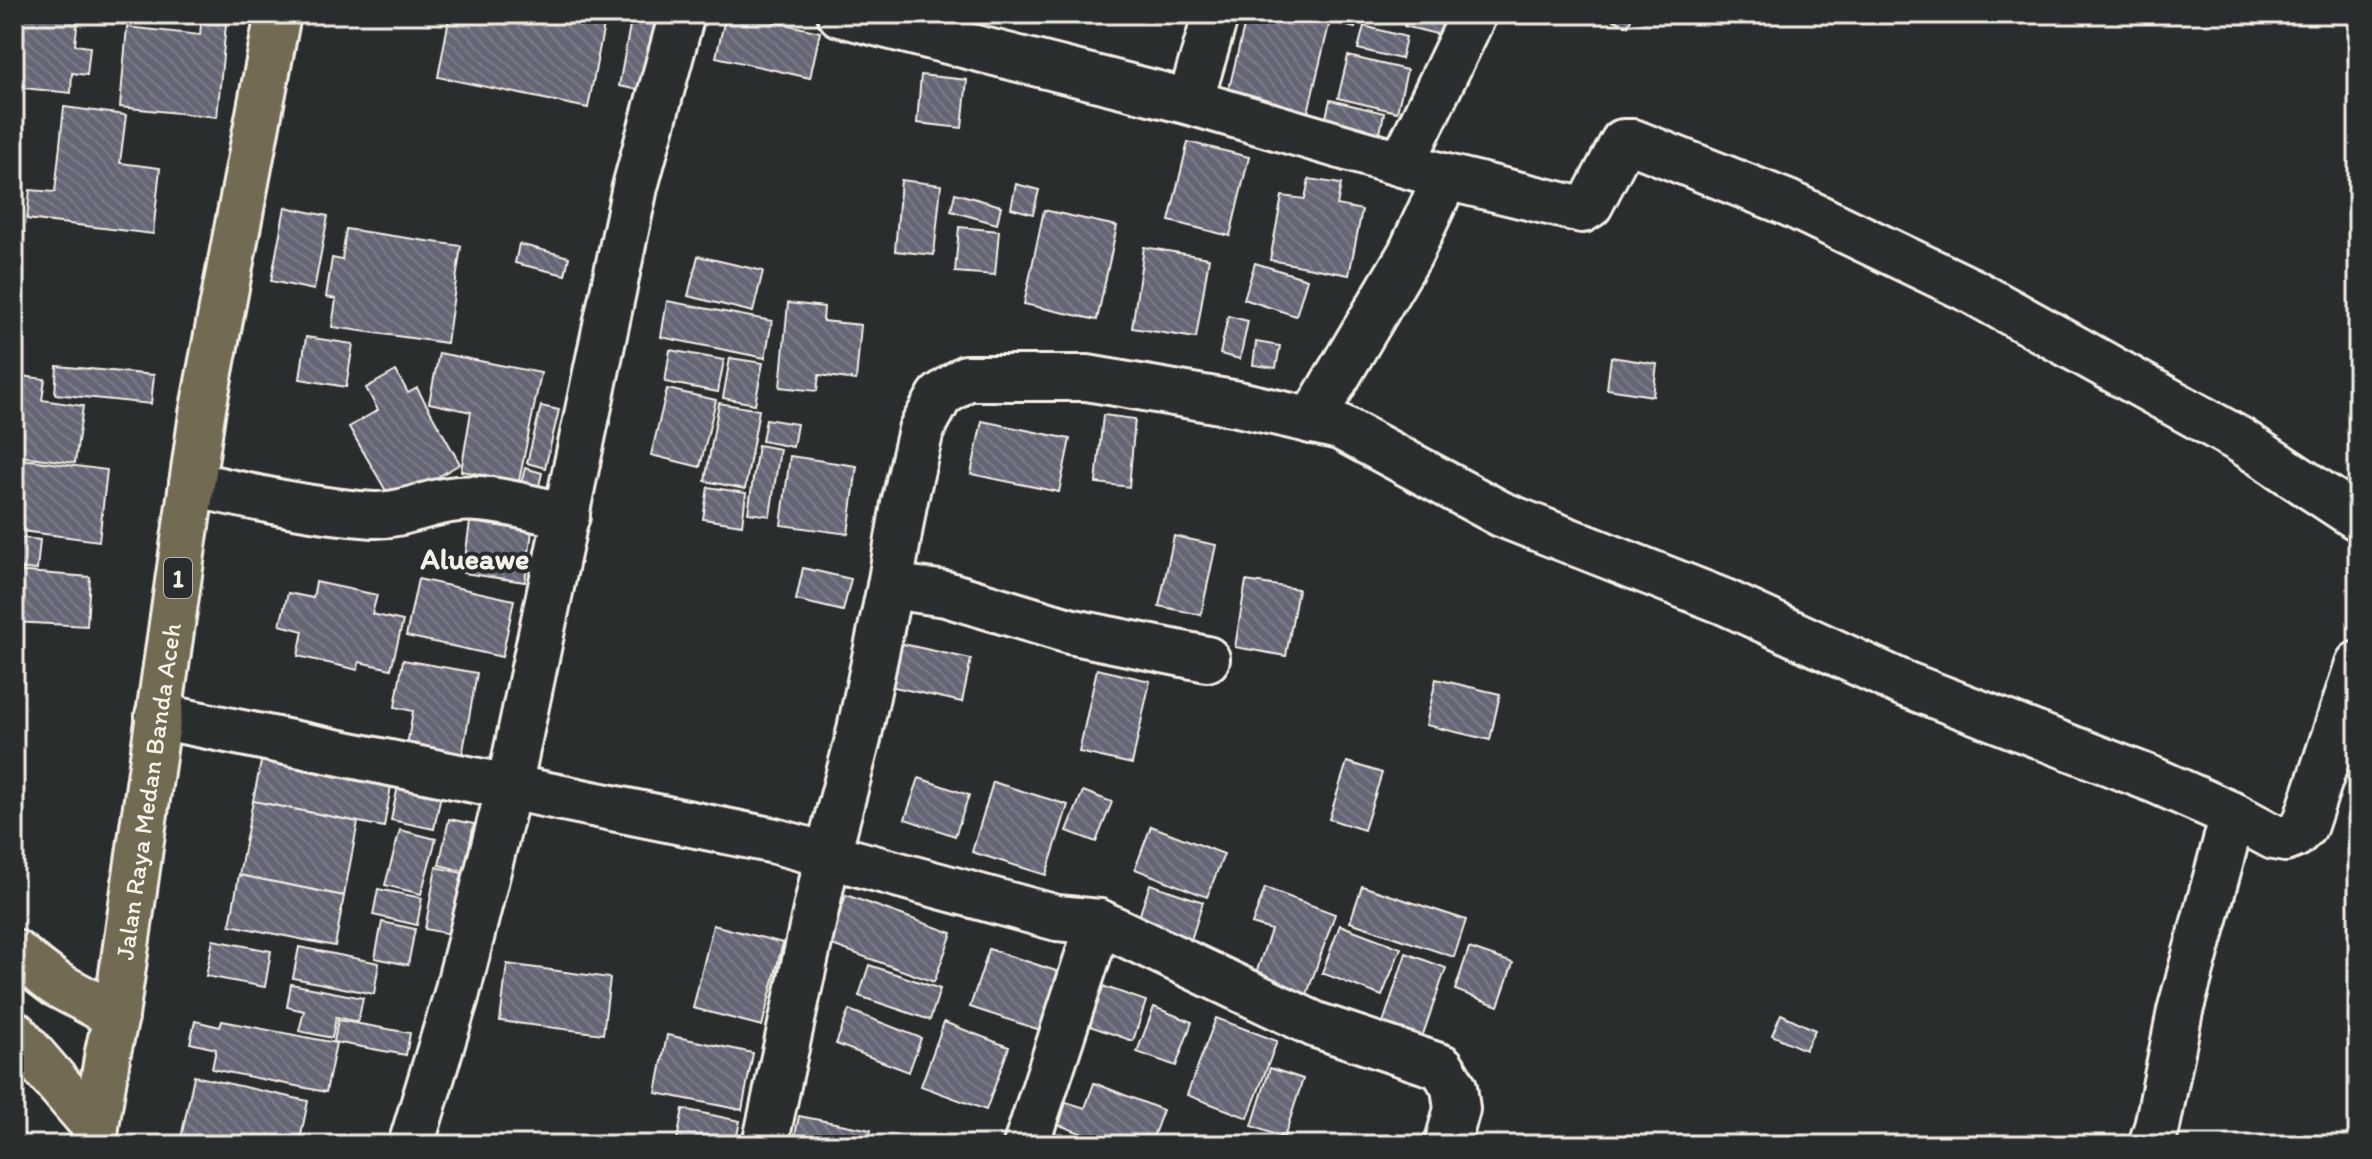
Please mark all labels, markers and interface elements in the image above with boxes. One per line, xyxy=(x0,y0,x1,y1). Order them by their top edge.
district label: Alueawe xyxy=(420,540,529,577)
road number: 1 xyxy=(164,558,192,598)
street label: Jalan Raya Medan Banda Aceh xyxy=(108,621,188,962)

